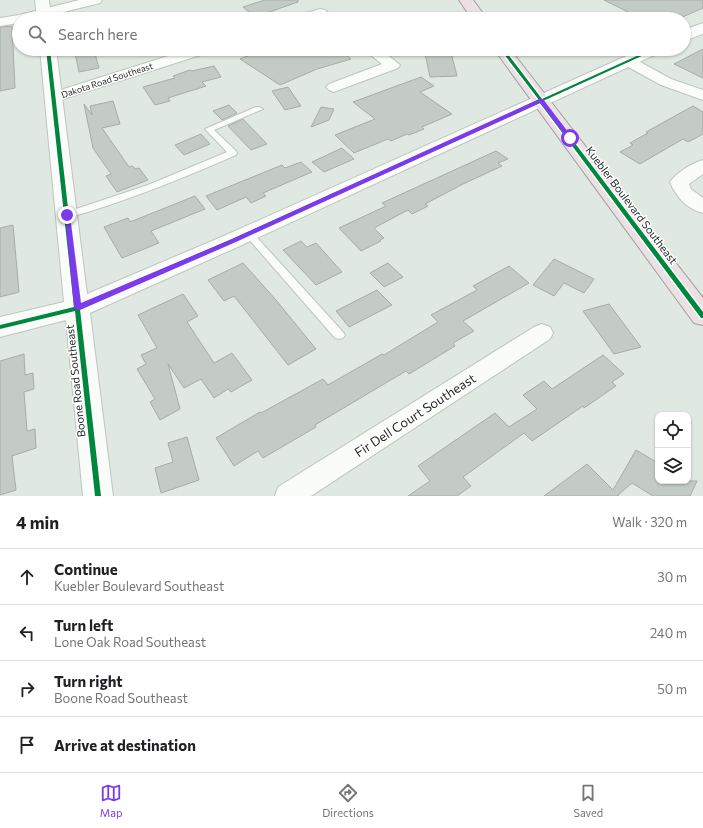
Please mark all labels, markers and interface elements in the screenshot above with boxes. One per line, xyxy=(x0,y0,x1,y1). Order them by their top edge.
search box xyxy=(12,12,691,56)
icon: search xyxy=(26,23,48,45)
text: Search here xyxy=(58,25,137,43)
street label: Dakota Road Southeast xyxy=(60,60,155,100)
route start xyxy=(561,129,579,147)
street label: Kuebler Boulevard Southeast xyxy=(583,144,681,267)
route end xyxy=(58,206,76,224)
street label: Boone Road Southeast xyxy=(63,324,87,438)
street label: Fir Dell Court Southeast xyxy=(351,370,479,460)
map controls xyxy=(655,412,691,484)
button: locate xyxy=(655,412,691,448)
button: layers xyxy=(655,448,691,484)
text: 4 min xyxy=(16,512,59,533)
text: Walk · 320 m xyxy=(612,514,687,530)
text: Continue xyxy=(54,560,118,578)
icon: ahead xyxy=(16,566,38,588)
text: 30 m xyxy=(657,569,687,585)
text: Kuebler Boulevard Southeast xyxy=(54,578,224,594)
text: Turn left xyxy=(54,616,113,634)
icon: left xyxy=(16,622,38,644)
text: 240 m xyxy=(650,625,687,641)
text: Lone Oak Road Southeast xyxy=(54,634,206,650)
text: Turn right xyxy=(54,672,123,690)
icon: right xyxy=(16,678,38,700)
text: 50 m xyxy=(657,681,687,697)
text: Boone Road Southeast xyxy=(54,690,188,706)
icon: arrive xyxy=(16,734,38,756)
text: Arrive at destination xyxy=(54,736,196,754)
tab: Map xyxy=(100,782,123,819)
tab: Directions xyxy=(322,782,374,819)
tab: Saved xyxy=(573,782,603,819)

